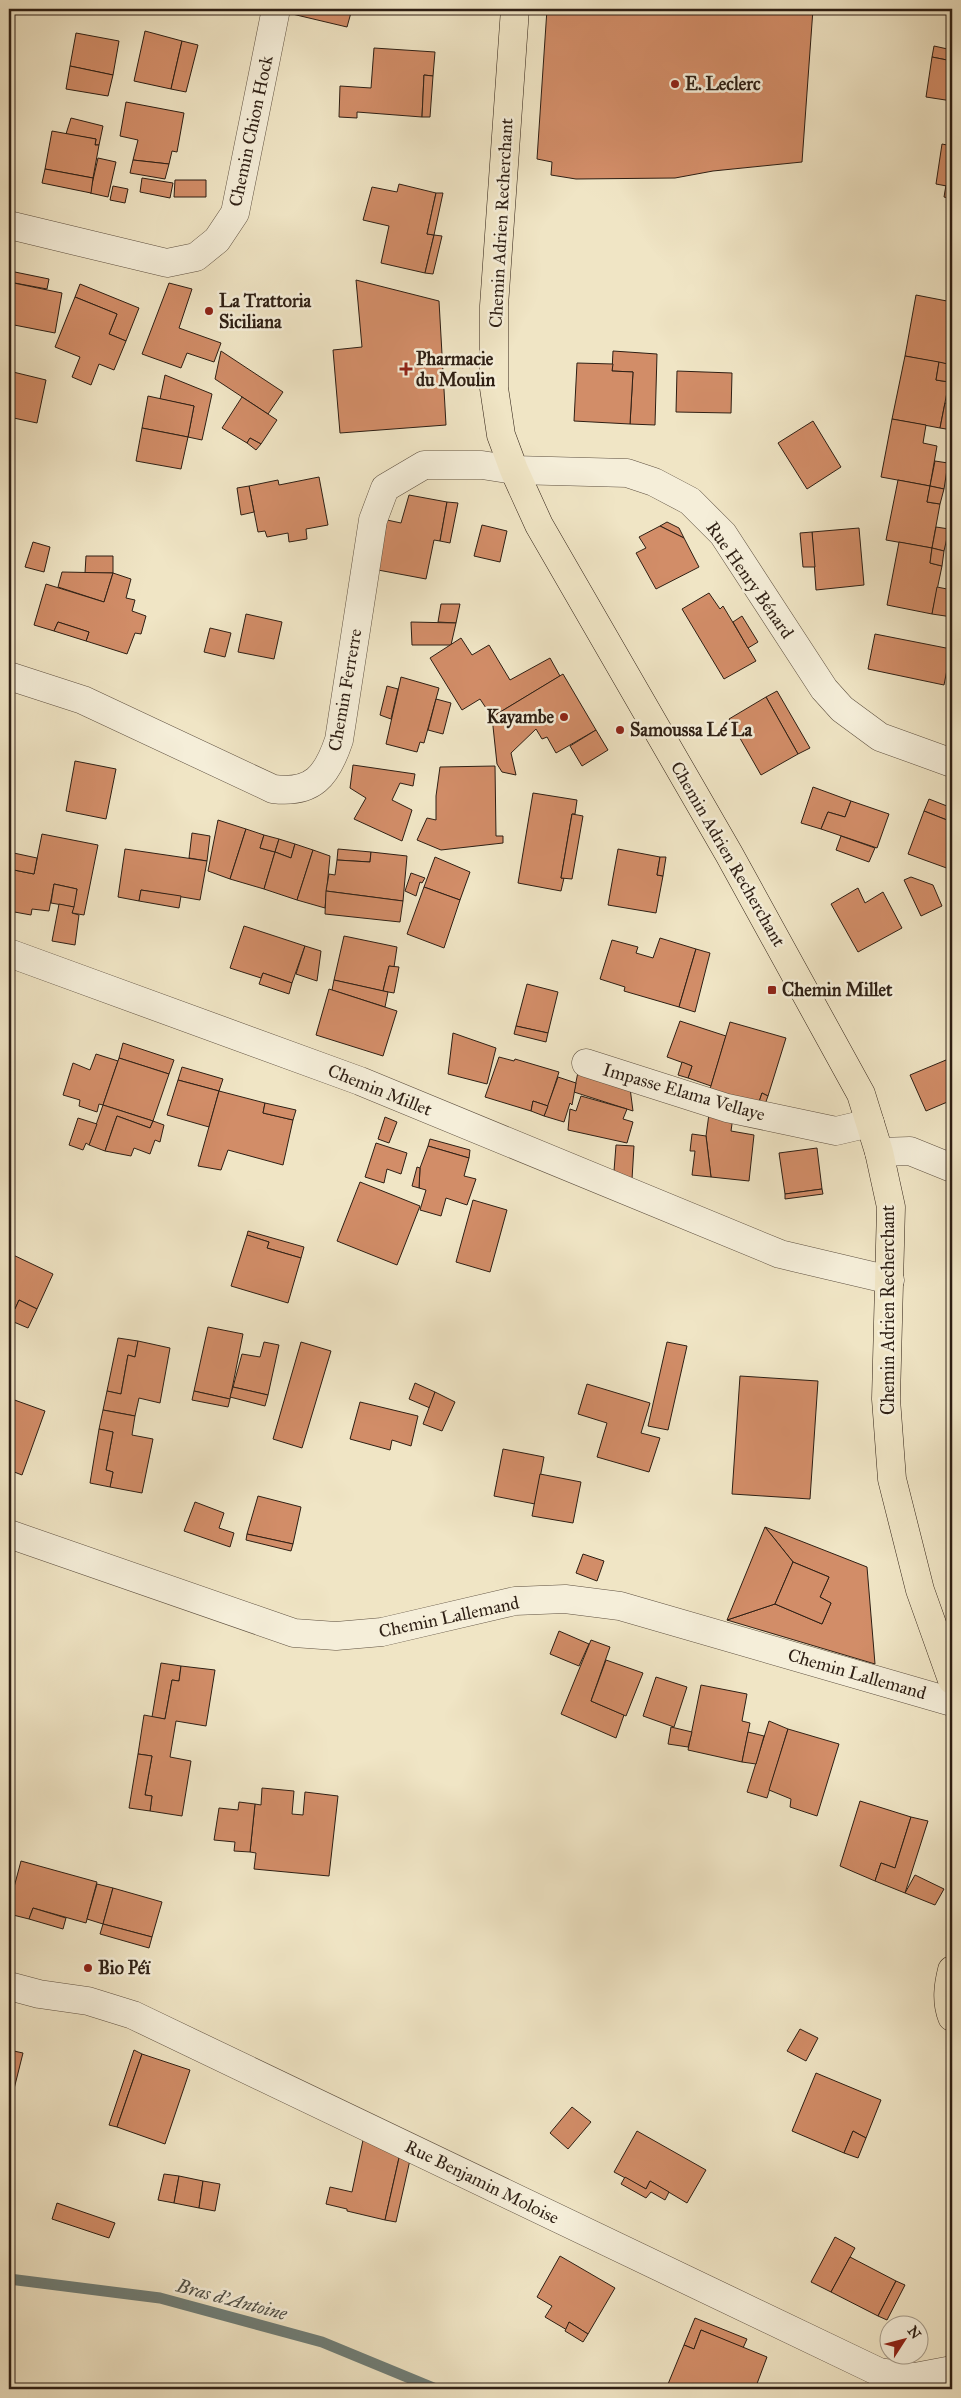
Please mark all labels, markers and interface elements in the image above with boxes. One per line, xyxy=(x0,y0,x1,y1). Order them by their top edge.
street label: Chemin Chion Hock xyxy=(224,53,278,209)
place label: E. Leclerc xyxy=(685,73,761,95)
marker: E. Leclerc xyxy=(669,78,681,90)
street label: Chemin Adrien Recherchant xyxy=(485,117,518,329)
place label: La Trattoria Siciliana xyxy=(219,290,312,333)
marker: La Trattoria Siciliana xyxy=(203,305,215,317)
place label: Pharmacie du Moulin xyxy=(416,348,495,391)
marker: Pharmacie du Moulin xyxy=(400,363,412,375)
street label: Rue Henry Bénard xyxy=(702,517,798,643)
street label: Chemin Ferrerre xyxy=(323,627,367,753)
place label: Kayambe xyxy=(487,706,554,729)
marker: Kayambe xyxy=(558,711,570,723)
place label: Samoussa Lé La xyxy=(630,719,752,741)
marker: Samoussa Lé La xyxy=(614,724,626,736)
street label: Chemin Adrien Recherchant xyxy=(666,757,790,951)
place label: Chemin Millet xyxy=(782,979,893,1001)
marker: Chemin Millet xyxy=(766,984,778,996)
street label: Impasse Elama Vellaye xyxy=(600,1058,768,1126)
street label: Chemin Millet xyxy=(325,1059,436,1121)
street label: Chemin Adrien Recherchant xyxy=(877,1204,899,1415)
street label: Chemin Lallemand xyxy=(377,1591,521,1643)
street label: Chemin Lallemand xyxy=(785,1644,929,1704)
place label: Bio Péï xyxy=(98,1957,151,1979)
marker: Bio Péï xyxy=(82,1962,94,1974)
street label: Rue Benjamin Moloise xyxy=(401,2135,563,2229)
water label: Bras d'Antoine xyxy=(173,2273,290,2325)
north arrow xyxy=(878,2316,928,2366)
text: N xyxy=(904,2323,925,2343)

